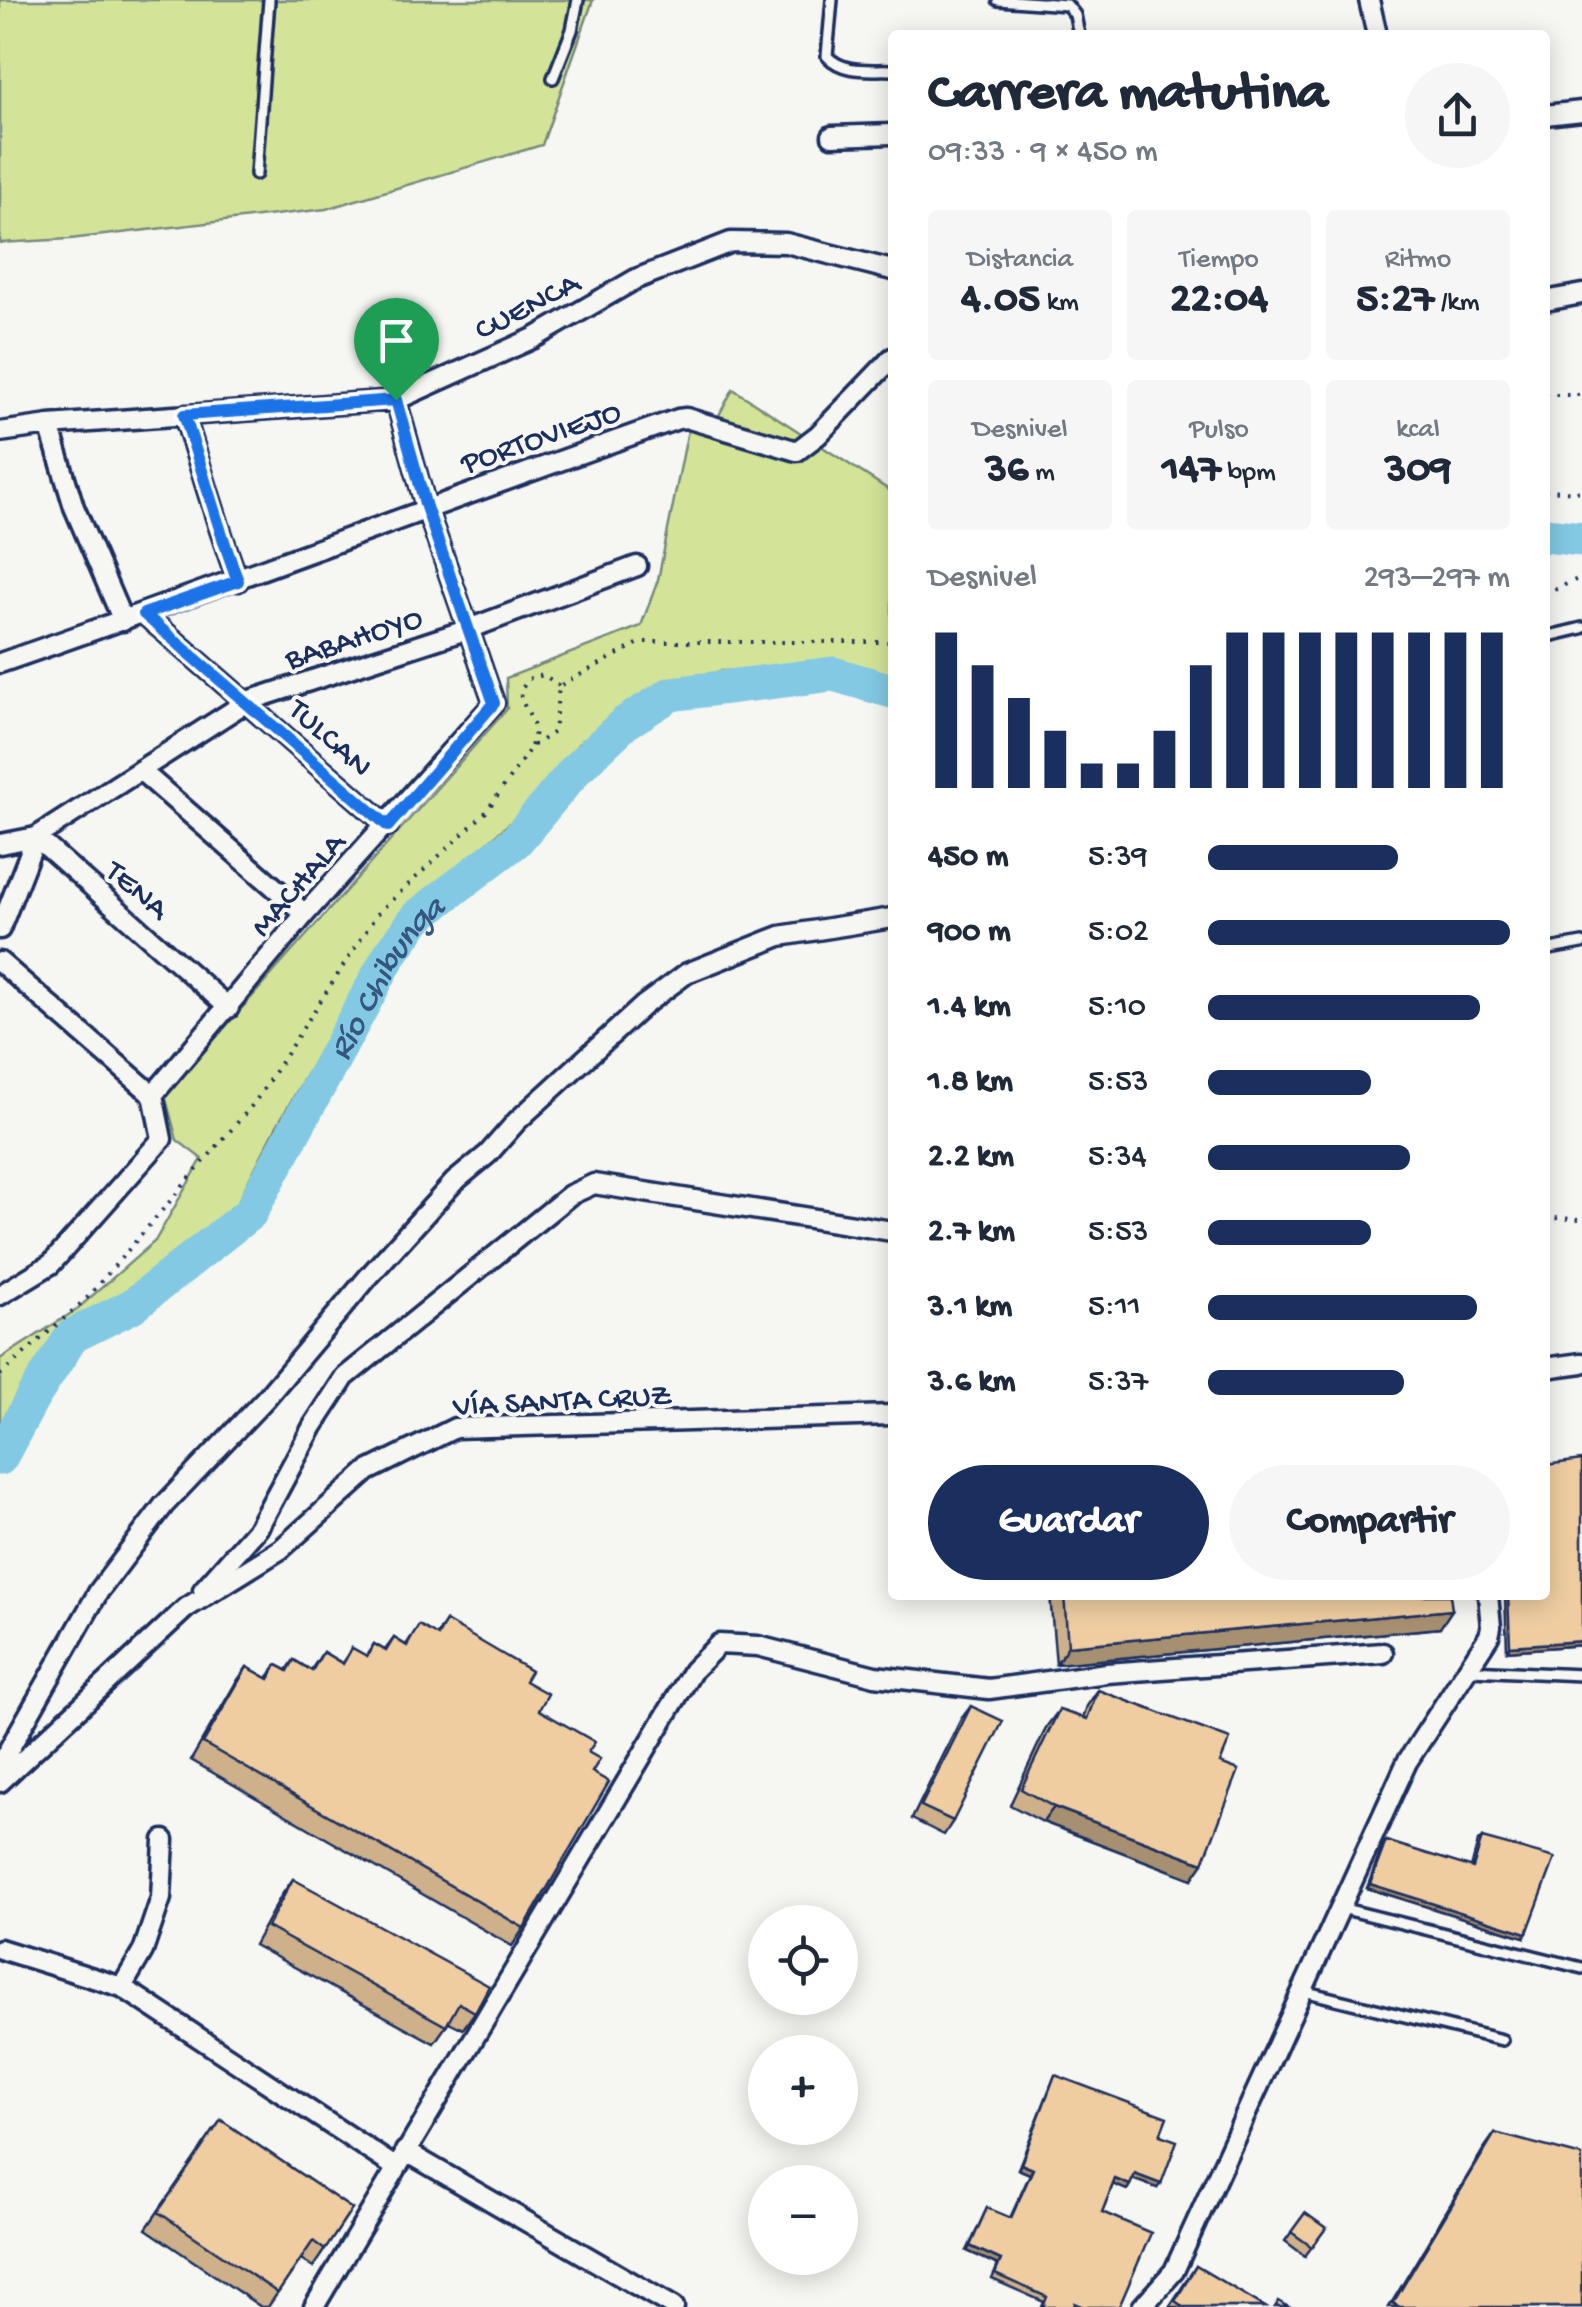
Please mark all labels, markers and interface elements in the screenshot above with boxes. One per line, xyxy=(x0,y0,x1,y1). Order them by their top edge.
button: share xyxy=(1405,63,1510,168)
text: Carrera matutina xyxy=(928,64,1328,128)
text: 09:33 · 9 × 450 m xyxy=(928,134,1158,172)
text: Distancia xyxy=(967,244,1073,277)
text: Tiempo xyxy=(1179,244,1259,277)
text: Ritmo xyxy=(1385,244,1451,277)
street label: CUENCA xyxy=(469,265,589,351)
text: 4.05 xyxy=(961,277,1040,326)
text: 22:04 xyxy=(1170,277,1268,326)
text: 5:27 xyxy=(1356,277,1434,326)
text: km xyxy=(1040,287,1079,320)
text: /km xyxy=(1434,287,1480,320)
pin xyxy=(354,298,439,401)
icon: arrive xyxy=(369,313,424,368)
street label: PORTOVIEJO xyxy=(456,395,627,485)
text: Desnivel xyxy=(972,414,1068,447)
text: Pulso xyxy=(1189,414,1249,447)
text: kcal xyxy=(1396,414,1440,447)
text: 36 xyxy=(985,447,1028,496)
text: 147 xyxy=(1162,447,1221,496)
text: 309 xyxy=(1385,447,1451,496)
text: m xyxy=(1028,457,1055,490)
text: bpm xyxy=(1221,457,1276,490)
text: Desnivel xyxy=(928,560,1037,598)
text: 293–297 m xyxy=(1363,560,1510,598)
street label: BABAHOYO xyxy=(280,601,428,681)
street label: TULCAN xyxy=(277,691,378,787)
street label: MACHALA xyxy=(244,825,357,946)
text: 450 m xyxy=(928,839,1008,877)
text: 5:39 xyxy=(1088,839,1148,877)
street label: TENA xyxy=(95,852,177,931)
water label: Río Chibunga xyxy=(322,887,456,1068)
text: 900 m xyxy=(928,914,1011,952)
text: 5:02 xyxy=(1088,914,1149,952)
text: 1.4 km xyxy=(928,989,1011,1027)
text: 5:10 xyxy=(1088,989,1146,1027)
text: 1.8 km xyxy=(928,1064,1013,1102)
text: 5:53 xyxy=(1088,1064,1148,1102)
text: 2.2 km xyxy=(928,1139,1014,1177)
text: 5:34 xyxy=(1088,1139,1147,1177)
text: 2.7 km xyxy=(928,1214,1015,1252)
text: 5:53 xyxy=(1088,1214,1148,1252)
text: 3.1 km xyxy=(928,1289,1012,1327)
text: 5:11 xyxy=(1088,1289,1141,1327)
text: 3.6 km xyxy=(928,1364,1015,1402)
text: 5:37 xyxy=(1088,1364,1148,1402)
street label: VÍA SANTA CRUZ xyxy=(451,1378,674,1428)
button: Guardar xyxy=(928,1465,1209,1580)
button: Compartir xyxy=(1229,1465,1510,1580)
map controls xyxy=(748,1905,858,2275)
button: locate xyxy=(748,1905,858,2015)
button: + xyxy=(748,2035,858,2145)
button: − xyxy=(748,2165,858,2275)

